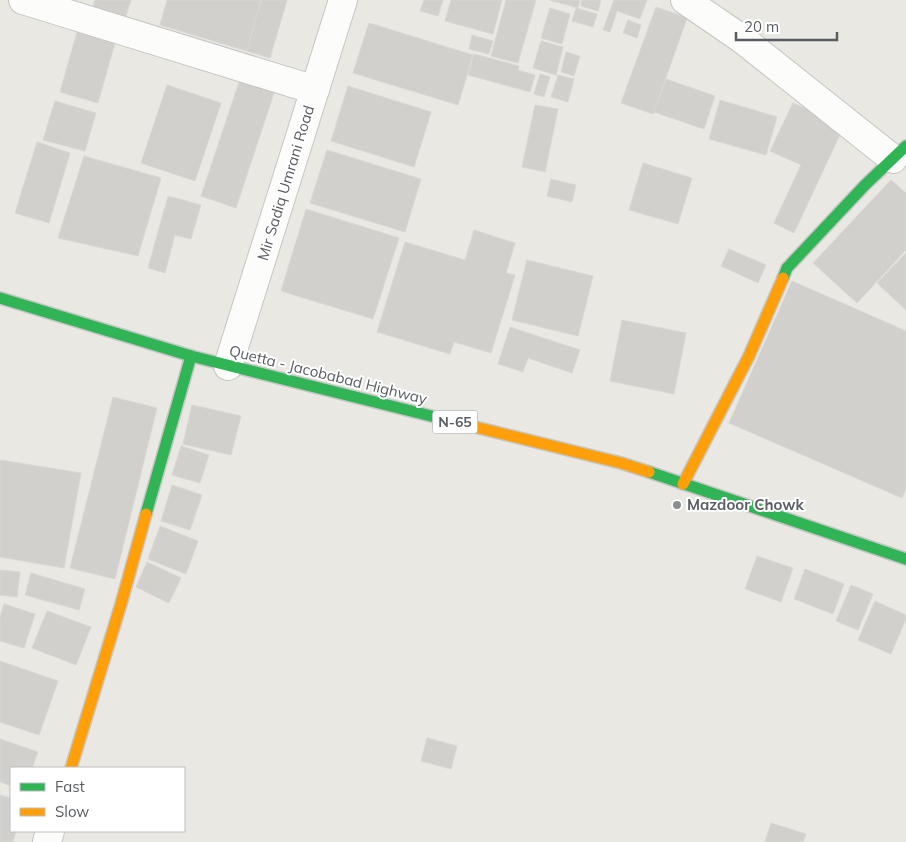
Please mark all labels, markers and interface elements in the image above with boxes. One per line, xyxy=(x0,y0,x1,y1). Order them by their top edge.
scale bar xyxy=(736,10,837,42)
text: 20 m xyxy=(744,17,779,36)
street label: Mir Sadiq Umrani Road xyxy=(253,103,318,263)
street label: Quetta - Jacobabad Highway xyxy=(227,341,429,408)
road number: N-65 xyxy=(432,411,478,434)
place label: Mazdoor Chowk xyxy=(687,495,804,514)
marker: Mazdoor Chowk xyxy=(671,499,683,511)
legend xyxy=(10,767,185,832)
text: Fast xyxy=(55,777,85,796)
text: Slow xyxy=(55,802,89,821)

